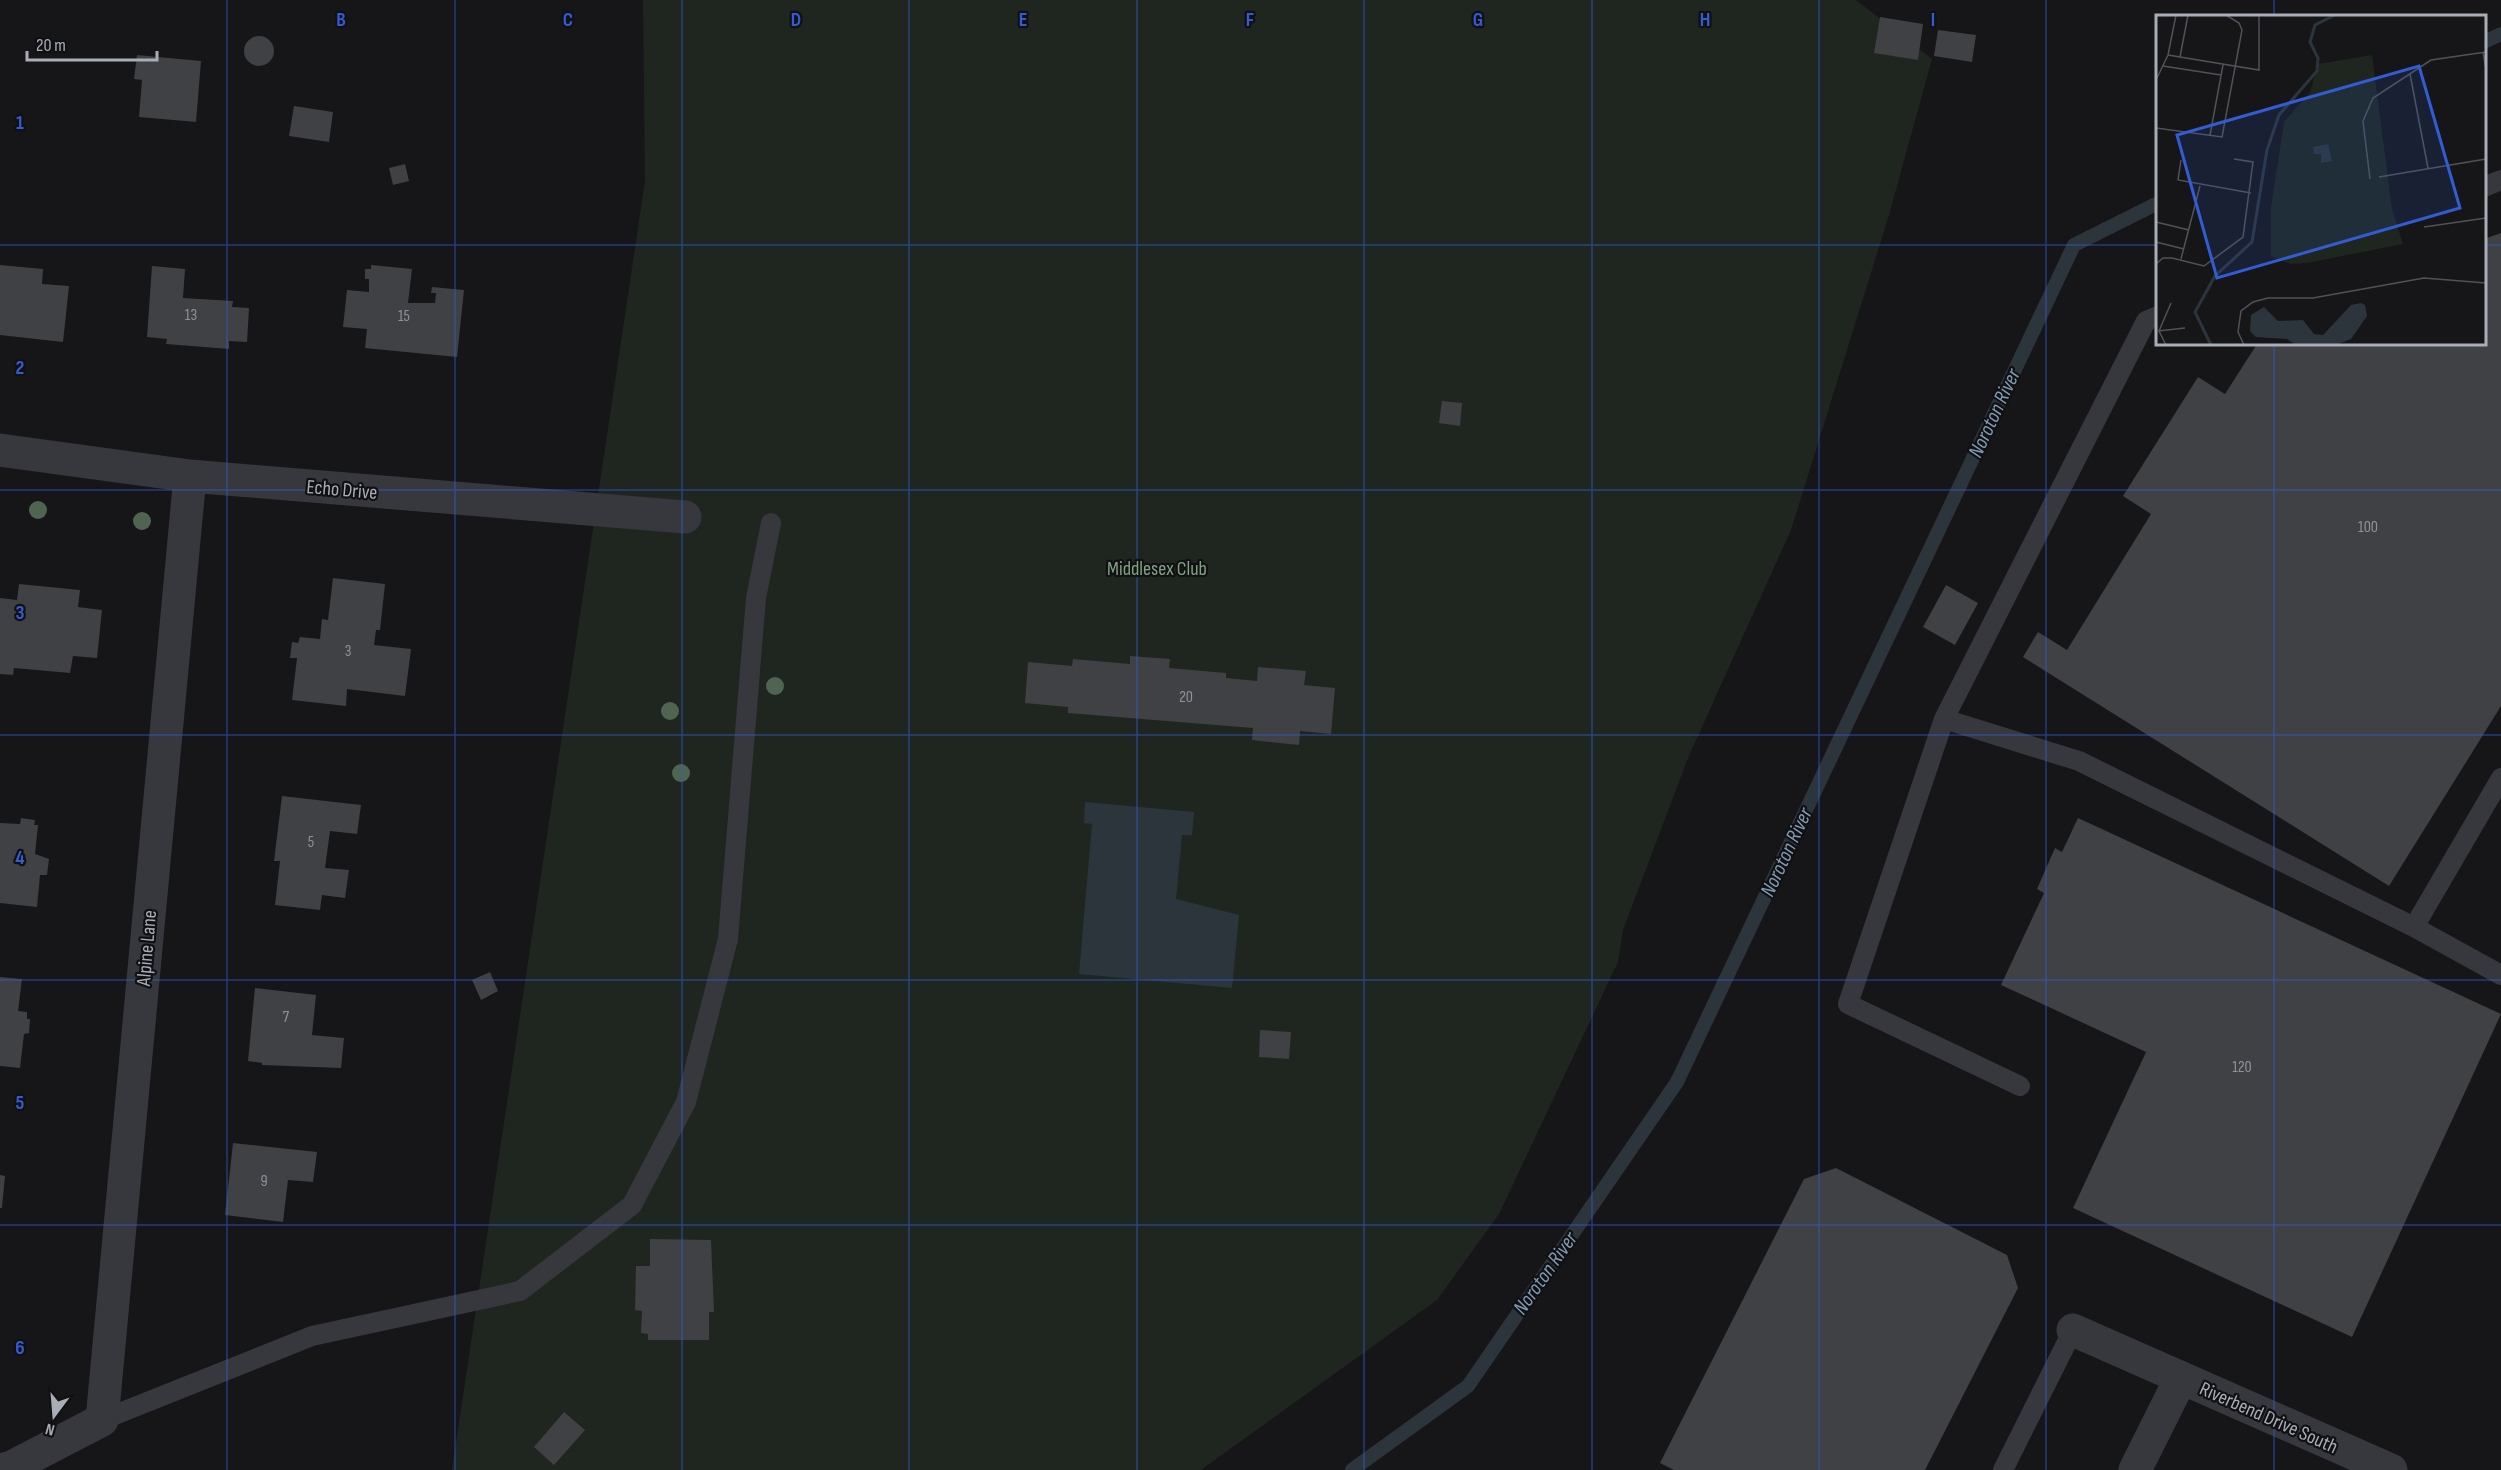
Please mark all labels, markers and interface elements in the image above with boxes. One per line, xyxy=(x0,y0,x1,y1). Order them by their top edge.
text: B xyxy=(336,8,346,32)
text: C xyxy=(563,8,573,32)
text: D xyxy=(791,8,801,32)
text: E xyxy=(1019,8,1027,32)
text: F xyxy=(1246,8,1254,32)
text: G xyxy=(1473,8,1483,32)
text: H xyxy=(1700,8,1710,32)
text: I xyxy=(1931,8,1935,32)
inset map xyxy=(2156,15,2486,345)
scale bar xyxy=(27,24,158,62)
text: 20 m xyxy=(36,35,66,56)
text: 1 xyxy=(16,111,24,135)
house number: 13 xyxy=(185,306,197,325)
house number: 15 xyxy=(398,307,410,326)
text: 2 xyxy=(16,356,24,380)
water label: Noroton River xyxy=(1963,364,2026,462)
street label: Echo Drive xyxy=(305,475,378,505)
house number: 100 xyxy=(2358,518,2378,537)
park label: Middlesex Club xyxy=(1107,557,1207,581)
text: 3 xyxy=(16,601,25,625)
house number: 3 xyxy=(345,642,351,661)
house number: 20 xyxy=(1179,688,1193,707)
water label: Noroton River xyxy=(1755,803,1818,901)
house number: 5 xyxy=(308,833,314,852)
text: 4 xyxy=(15,846,25,870)
street label: Alpine Lane xyxy=(132,909,162,988)
house number: 7 xyxy=(283,1008,290,1027)
house number: 120 xyxy=(2232,1058,2252,1077)
text: 5 xyxy=(16,1091,25,1115)
house number: 9 xyxy=(260,1172,268,1191)
water label: Noroton River xyxy=(1508,1226,1584,1319)
text: 6 xyxy=(15,1336,25,1360)
street label: Riverbend Drive South xyxy=(2196,1377,2341,1459)
north arrow xyxy=(24,1386,84,1446)
text: N xyxy=(44,1419,57,1439)

